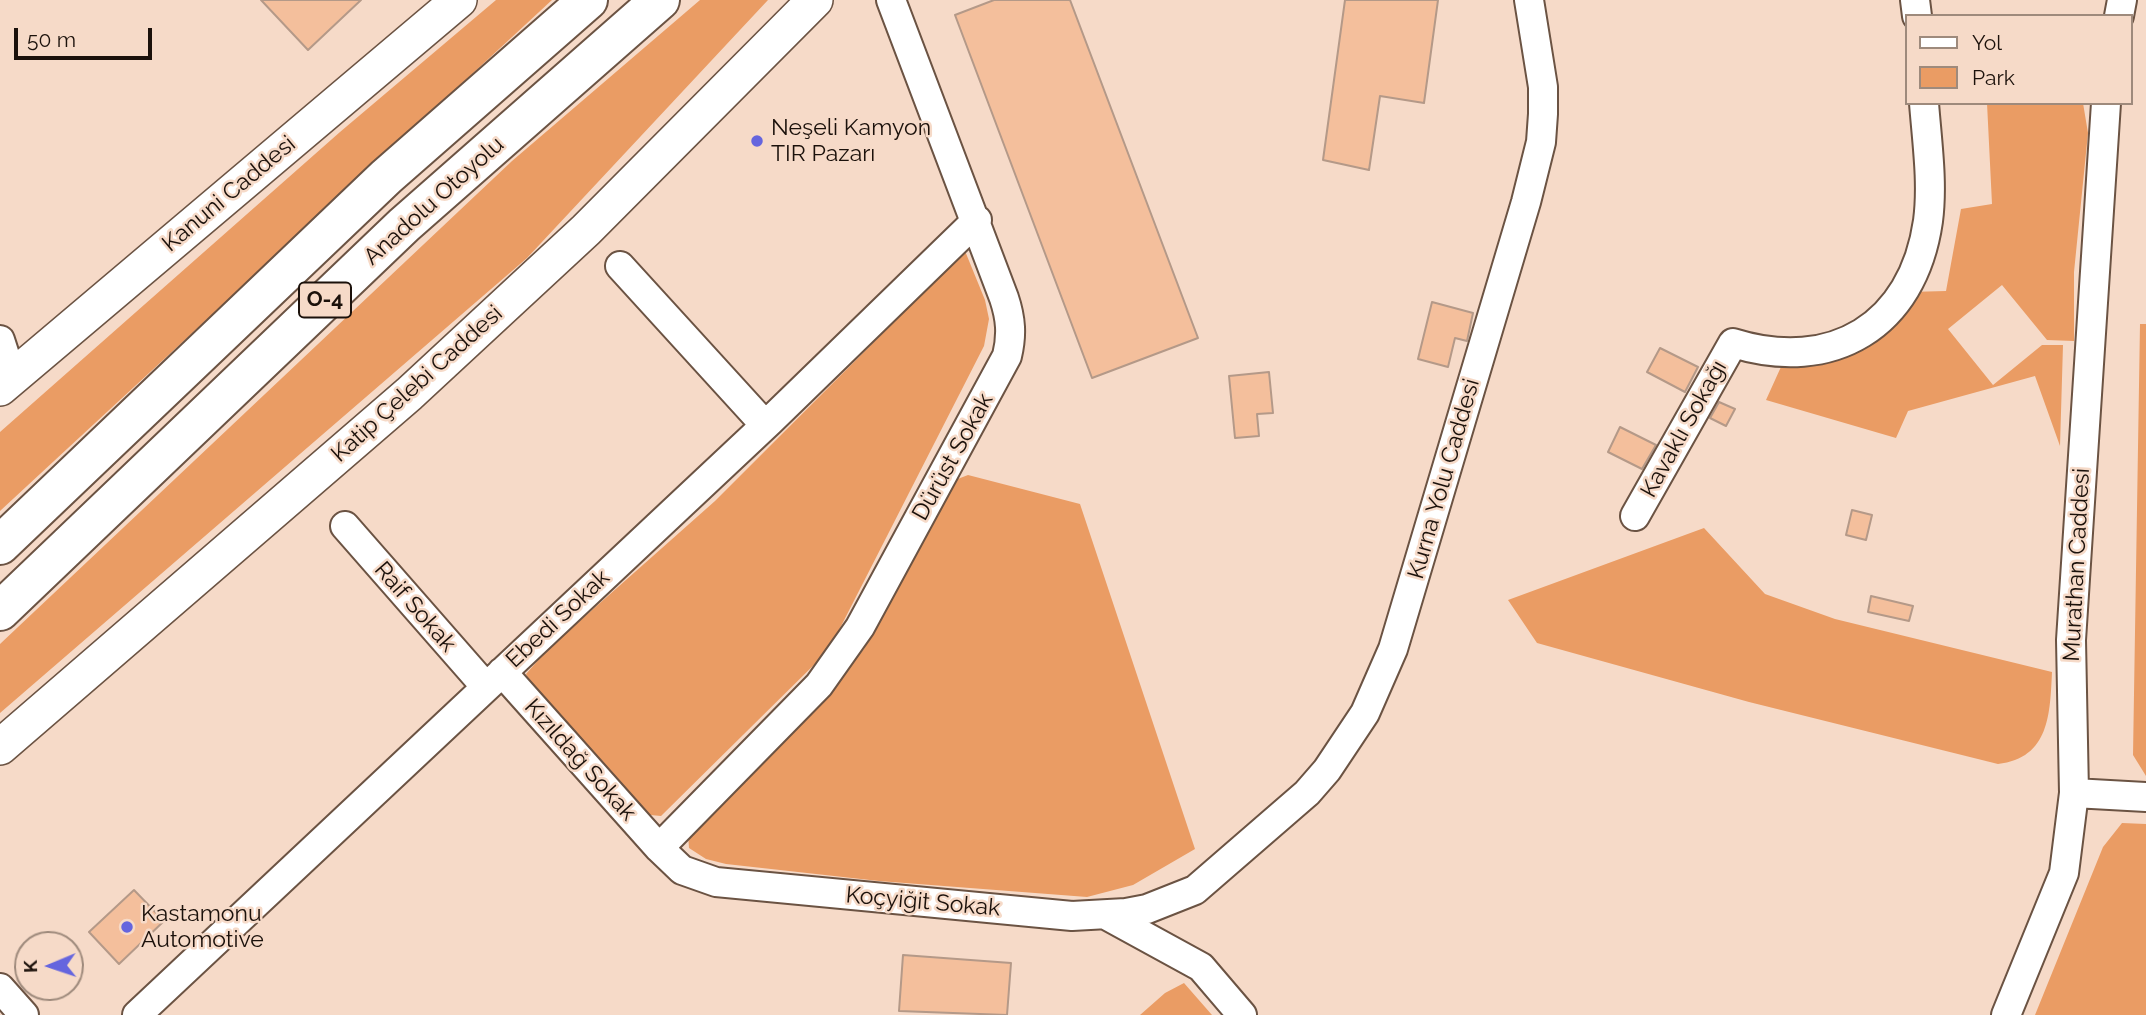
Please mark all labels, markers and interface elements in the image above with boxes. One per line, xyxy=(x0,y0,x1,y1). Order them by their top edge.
scale bar xyxy=(18,14,156,58)
legend xyxy=(1904,14,2132,105)
text: 50 m xyxy=(27,27,76,52)
text: Yol xyxy=(1972,30,2002,55)
text: Park xyxy=(1972,65,2015,90)
place label: Neşeli Kamyon TIR Pazarı xyxy=(771,114,931,168)
street label: Kanuni Caddesi xyxy=(157,130,301,258)
street label: Anadolu Otoyolu xyxy=(358,131,510,271)
marker: Neşeli Kamyon TIR Pazarı xyxy=(749,133,765,149)
road number: O-4 xyxy=(299,282,351,318)
street label: Katip Çelebi Caddesi xyxy=(326,300,508,468)
street label: Kavaklı Sokağı xyxy=(1635,356,1733,502)
street label: Kurna Yolu Caddesi xyxy=(1402,376,1486,582)
street label: Dürüst Sokak xyxy=(907,389,999,525)
street label: Murathan Caddesi xyxy=(2058,468,2096,662)
street label: Raif Sokak xyxy=(368,556,462,658)
street label: Ebedi Sokak xyxy=(501,564,615,674)
street label: Kızıldağ Sokak xyxy=(518,694,642,826)
street label: Koçyiğit Sokak xyxy=(845,881,1001,923)
place label: Kastamonu Automotive xyxy=(141,900,264,954)
marker: Kastamonu Automotive xyxy=(119,919,135,935)
north arrow xyxy=(14,931,84,1001)
text: K xyxy=(19,960,41,973)

